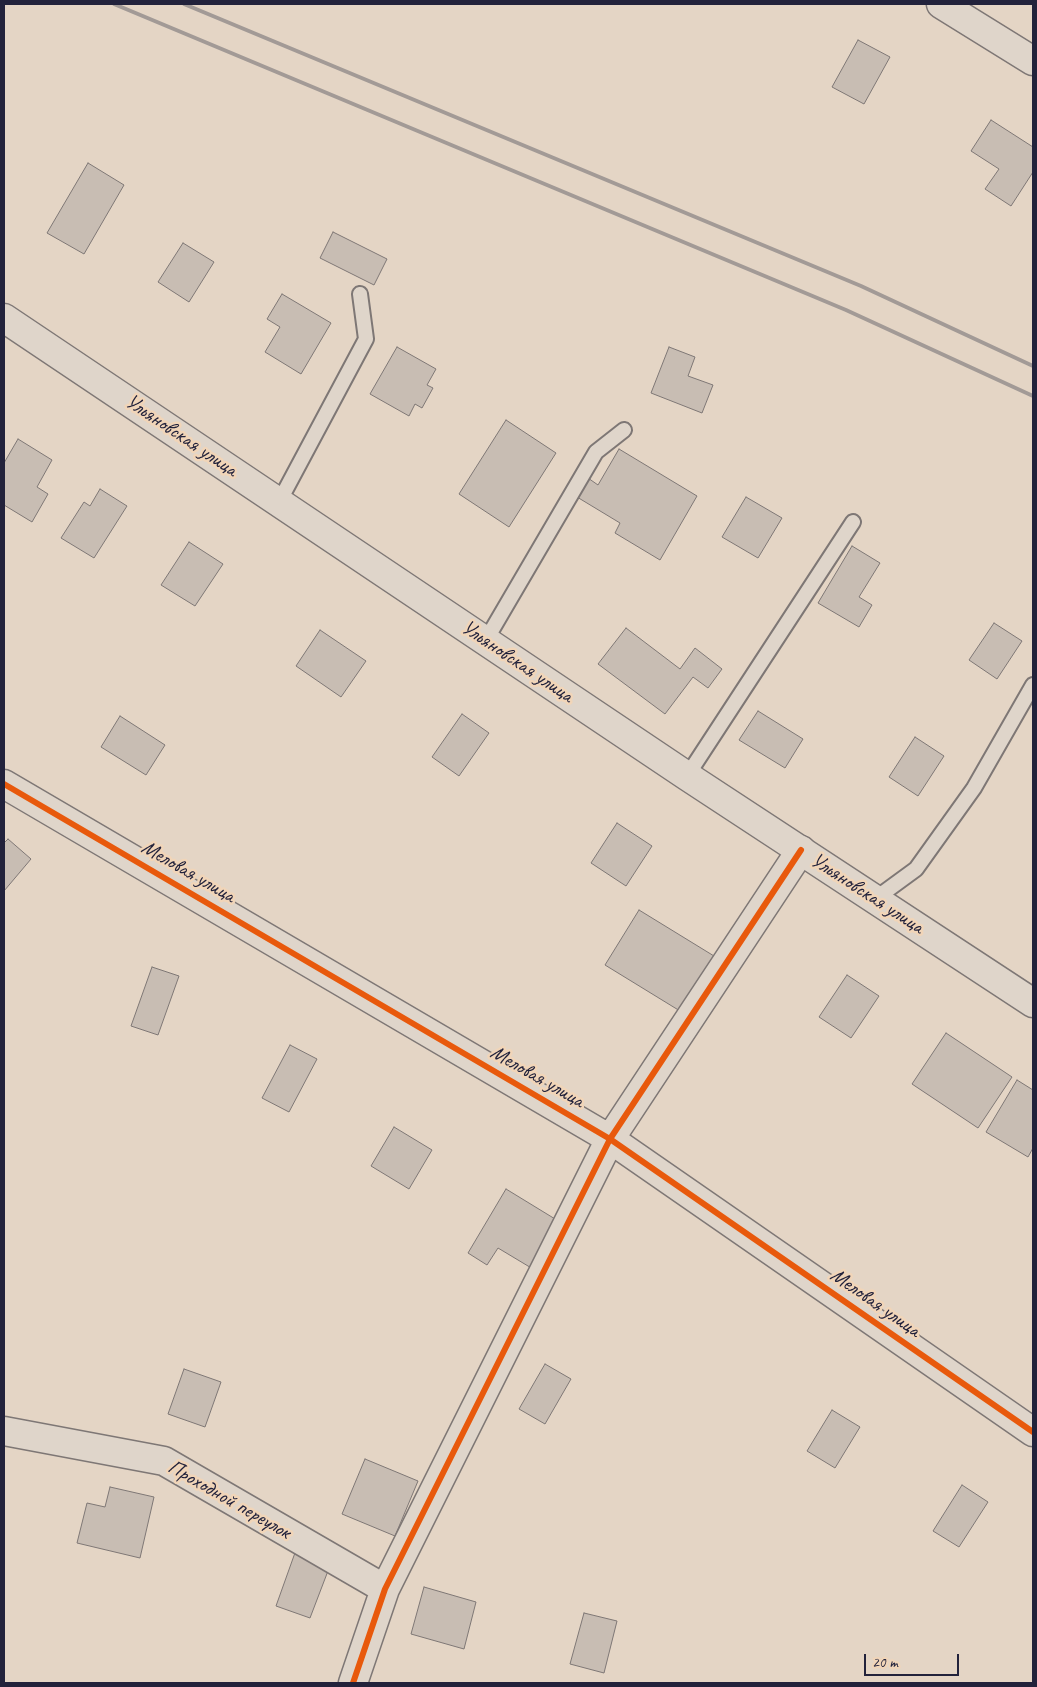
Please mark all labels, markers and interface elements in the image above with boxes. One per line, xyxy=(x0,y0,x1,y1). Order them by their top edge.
street label: Ульяновская улица xyxy=(120,389,242,483)
street label: Ульяновская улица xyxy=(456,615,578,709)
street label: Меловая улица xyxy=(137,835,239,909)
street label: Ульяновская улица xyxy=(806,848,928,940)
street label: Меловая улица xyxy=(486,1040,588,1114)
street label: Меловая улица xyxy=(825,1263,925,1343)
street label: Проходной переулок xyxy=(163,1455,295,1545)
scale bar xyxy=(867,1644,962,1676)
text: 20 m xyxy=(872,1653,898,1672)

